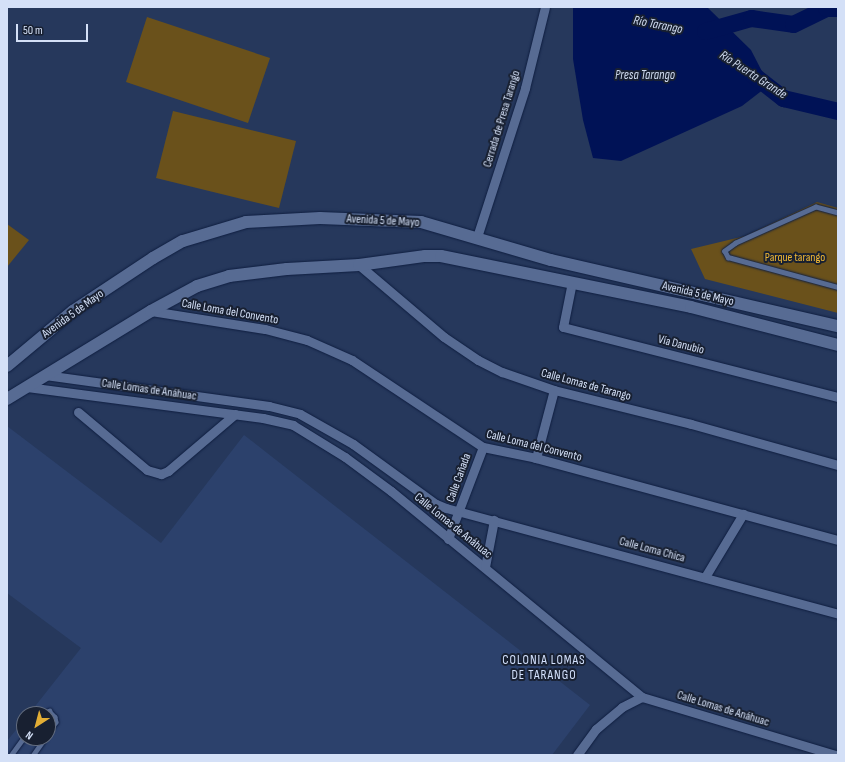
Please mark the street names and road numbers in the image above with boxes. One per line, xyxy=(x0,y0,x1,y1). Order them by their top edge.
street label: Cerrada de Presa Tarango xyxy=(480,69,524,169)
street label: Avenida 5 de Mayo xyxy=(346,212,420,230)
street label: Avenida 5 de Mayo xyxy=(661,279,735,309)
street label: Avenida 5 de Mayo xyxy=(39,287,107,341)
street label: Calle Loma del Convento xyxy=(181,296,279,328)
street label: Vía Danubio xyxy=(656,332,706,358)
street label: Calle Lomas de Tarango xyxy=(539,366,633,404)
street label: Calle Lomas de Anáhuac xyxy=(101,376,197,404)
street label: Calle Loma del Convento xyxy=(485,427,583,465)
street label: Calle Cañada xyxy=(444,452,474,504)
street label: Calle Lomas de Anáhuac xyxy=(411,490,495,562)
street label: Calle Loma Chica xyxy=(618,534,686,566)
street label: Calle Lomas de Anáhuac xyxy=(675,688,771,730)

